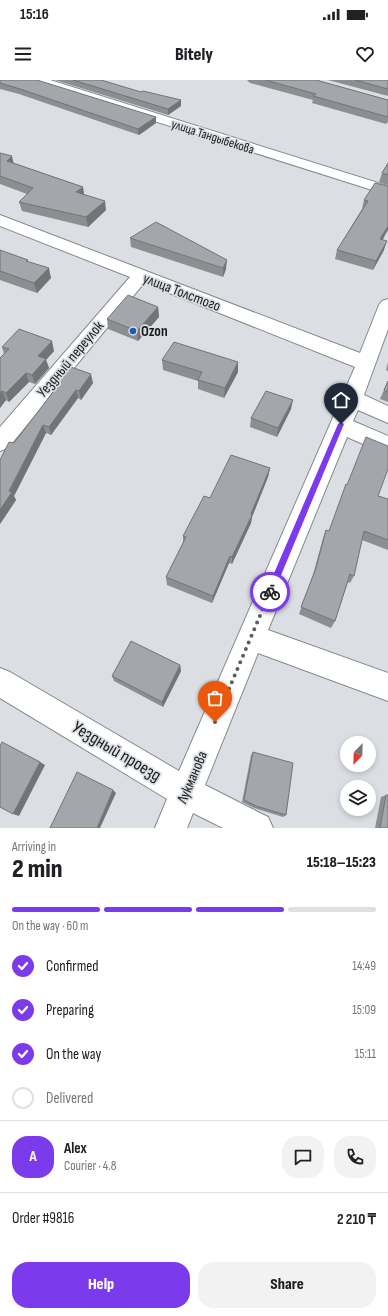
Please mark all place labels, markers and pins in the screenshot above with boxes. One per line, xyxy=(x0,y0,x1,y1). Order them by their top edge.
place label: Ozon xyxy=(141,322,168,341)
marker: Ozon xyxy=(128,326,138,336)
pin xyxy=(324,383,358,424)
pin xyxy=(198,681,232,722)

